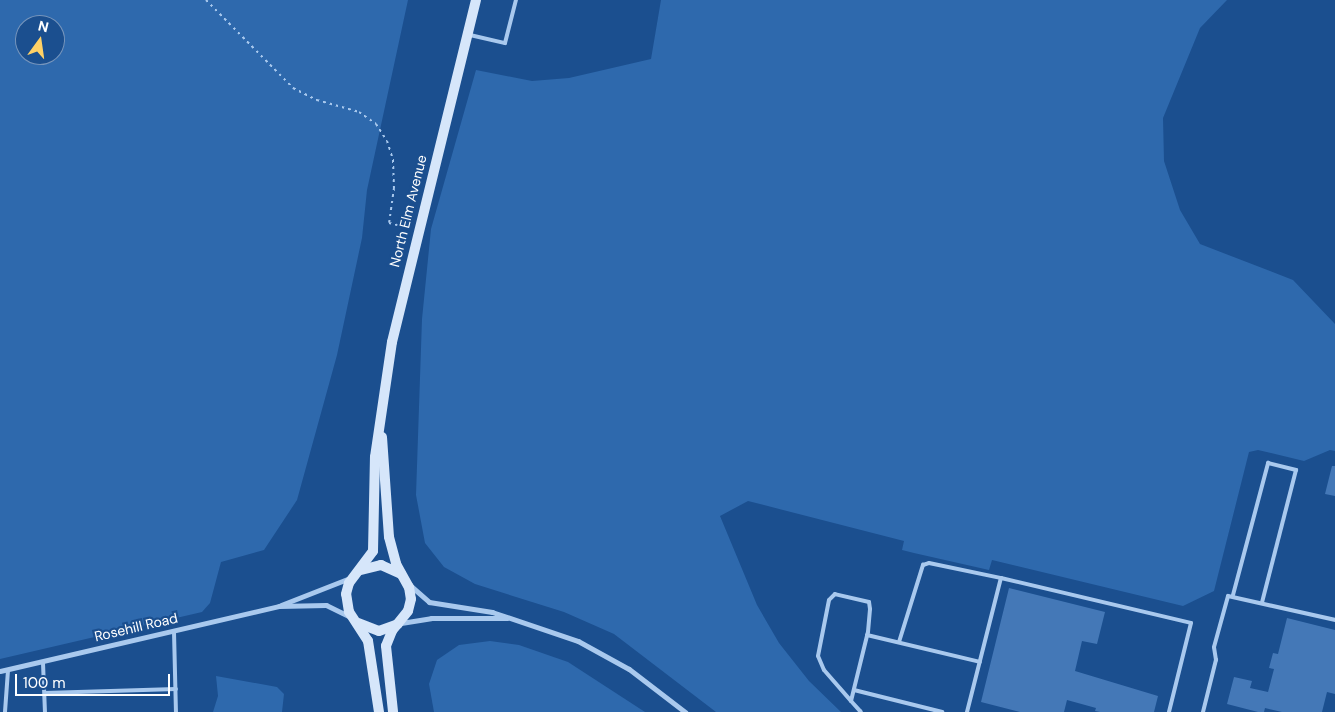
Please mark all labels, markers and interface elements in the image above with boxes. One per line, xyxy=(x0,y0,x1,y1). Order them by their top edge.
north arrow xyxy=(15,15,65,65)
text: N xyxy=(36,16,51,36)
street label: North Elm Avenue xyxy=(386,153,430,269)
street label: Rosehill Road xyxy=(93,609,179,645)
scale bar xyxy=(18,664,172,696)
text: 100 m xyxy=(23,673,66,693)

